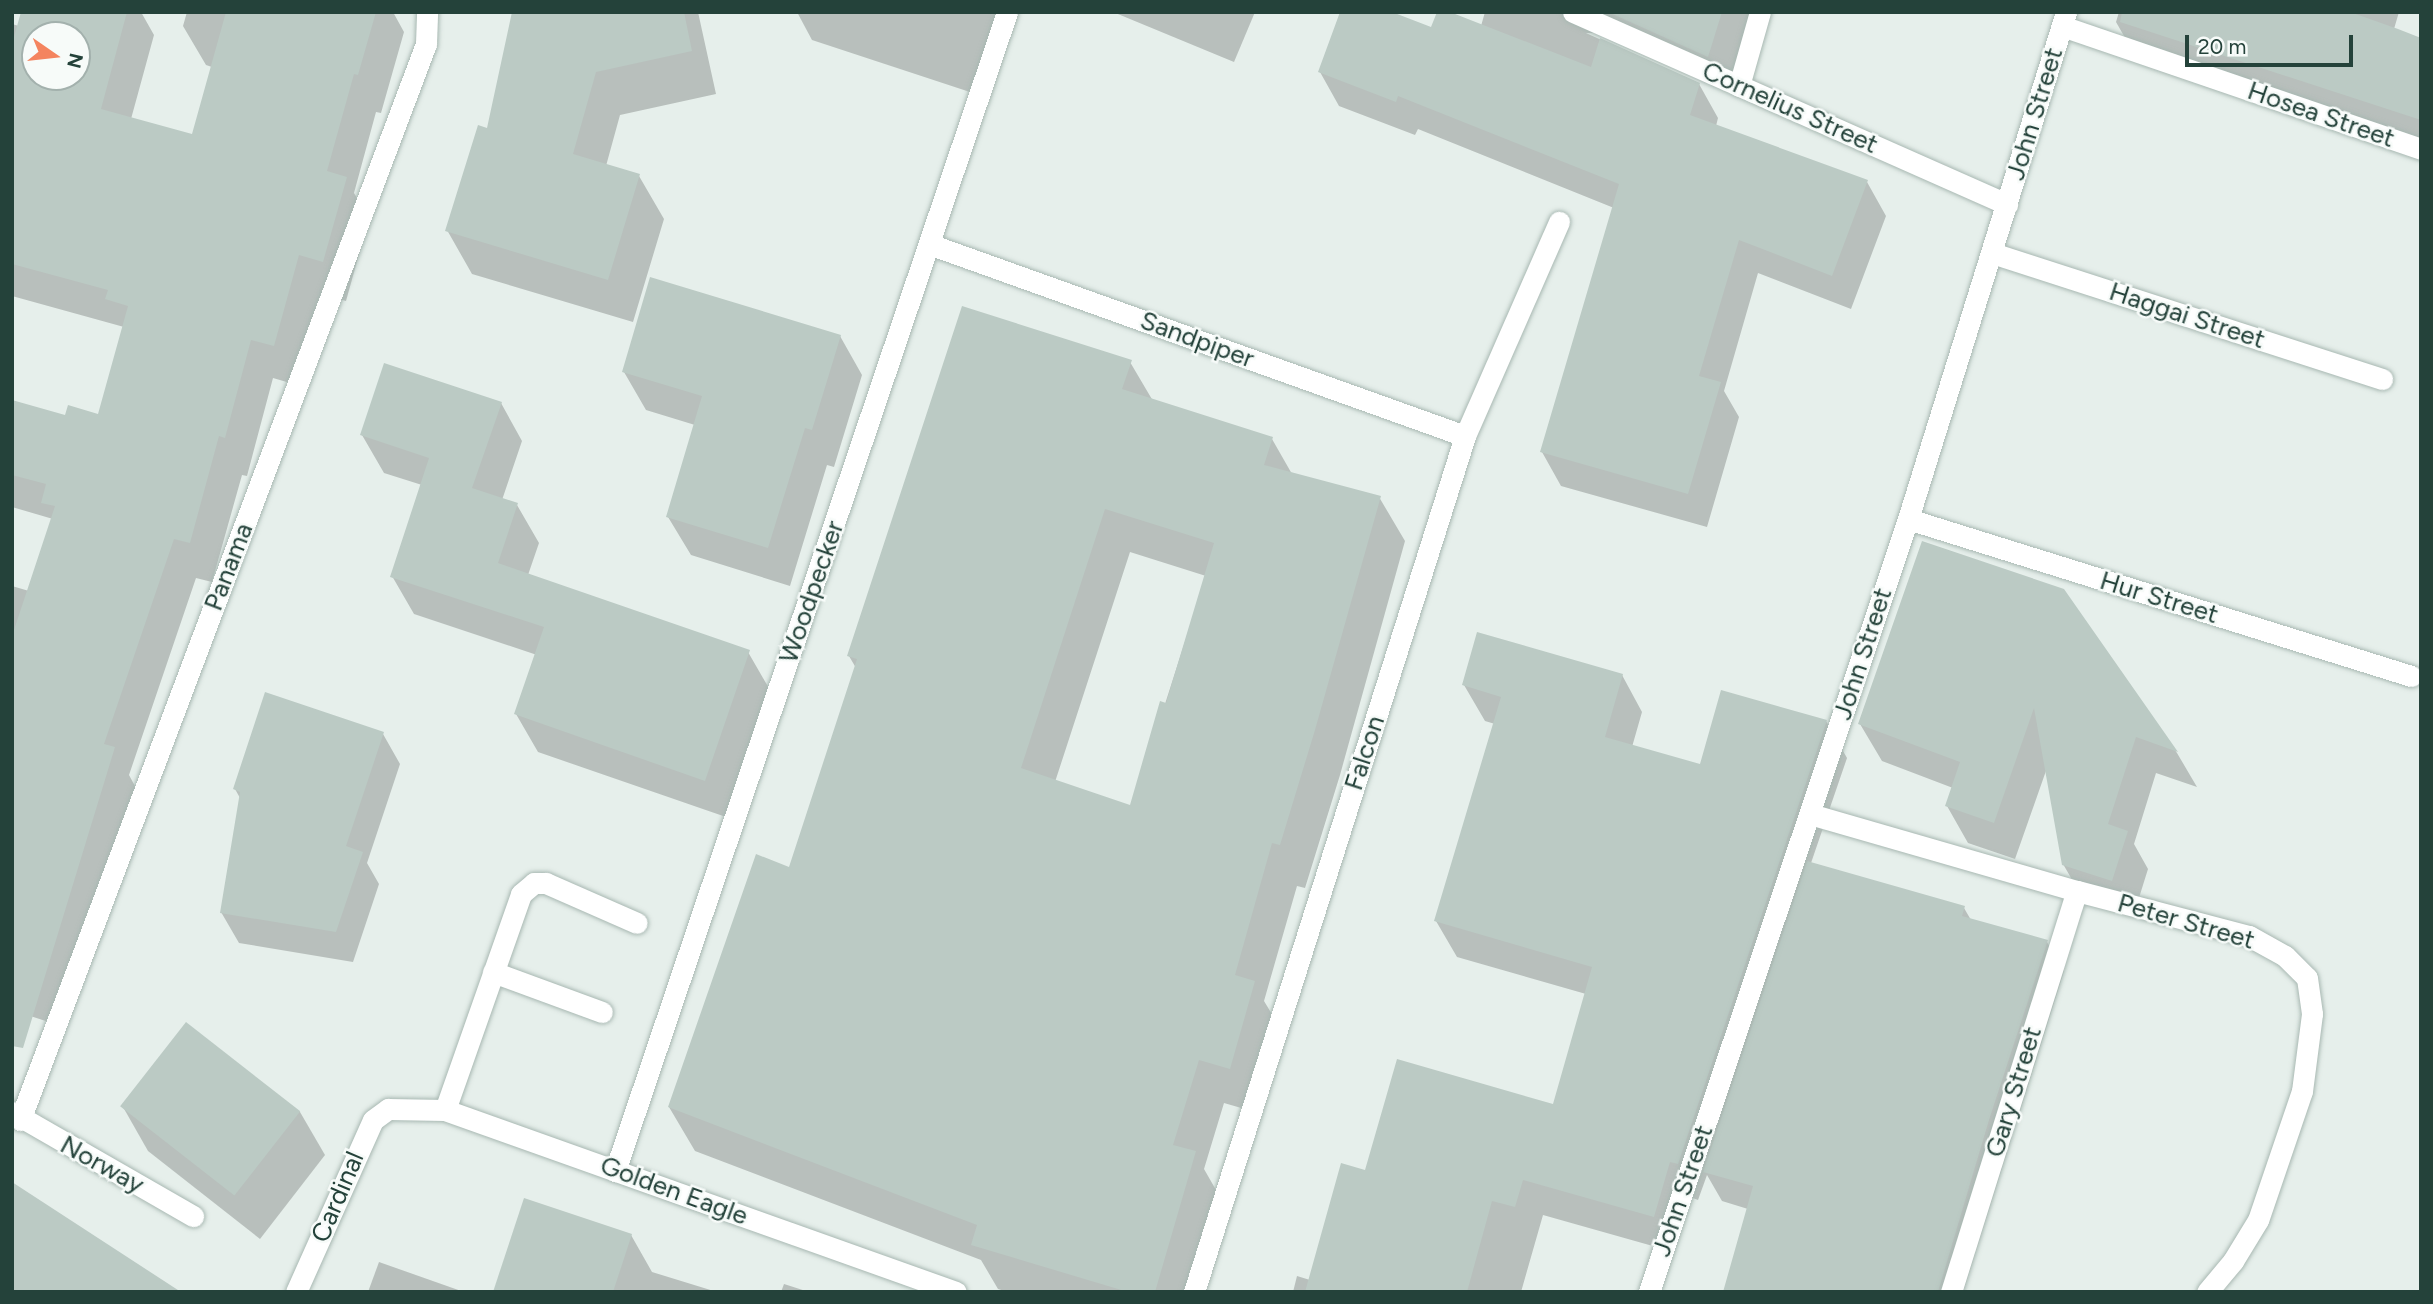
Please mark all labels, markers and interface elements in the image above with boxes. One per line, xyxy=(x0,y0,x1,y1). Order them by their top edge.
north arrow xyxy=(21,21,91,91)
scale bar xyxy=(2188,21,2356,65)
text: 20 m xyxy=(2198,34,2246,59)
street label: John Street xyxy=(2000,44,2070,184)
text: N xyxy=(62,51,88,71)
street label: Cornelius Street xyxy=(1697,55,1883,161)
street label: Hosea Street xyxy=(2243,75,2399,155)
street label: Haggai Street xyxy=(2105,276,2269,356)
street label: Sandpiper xyxy=(1136,305,1258,375)
street label: Woodpecker xyxy=(773,517,851,667)
street label: Panama xyxy=(198,519,260,615)
street label: Hur Street xyxy=(2096,565,2222,631)
street label: John Street xyxy=(1827,584,1899,724)
street label: Falcon xyxy=(1338,712,1392,794)
street label: Peter Street xyxy=(2114,888,2258,956)
street label: Gary Street xyxy=(1979,1023,2049,1161)
street label: John Street xyxy=(1646,1121,1720,1261)
street label: Norway xyxy=(55,1129,149,1201)
street label: Cardinal xyxy=(305,1147,371,1247)
street label: Golden Eagle xyxy=(596,1150,752,1232)

